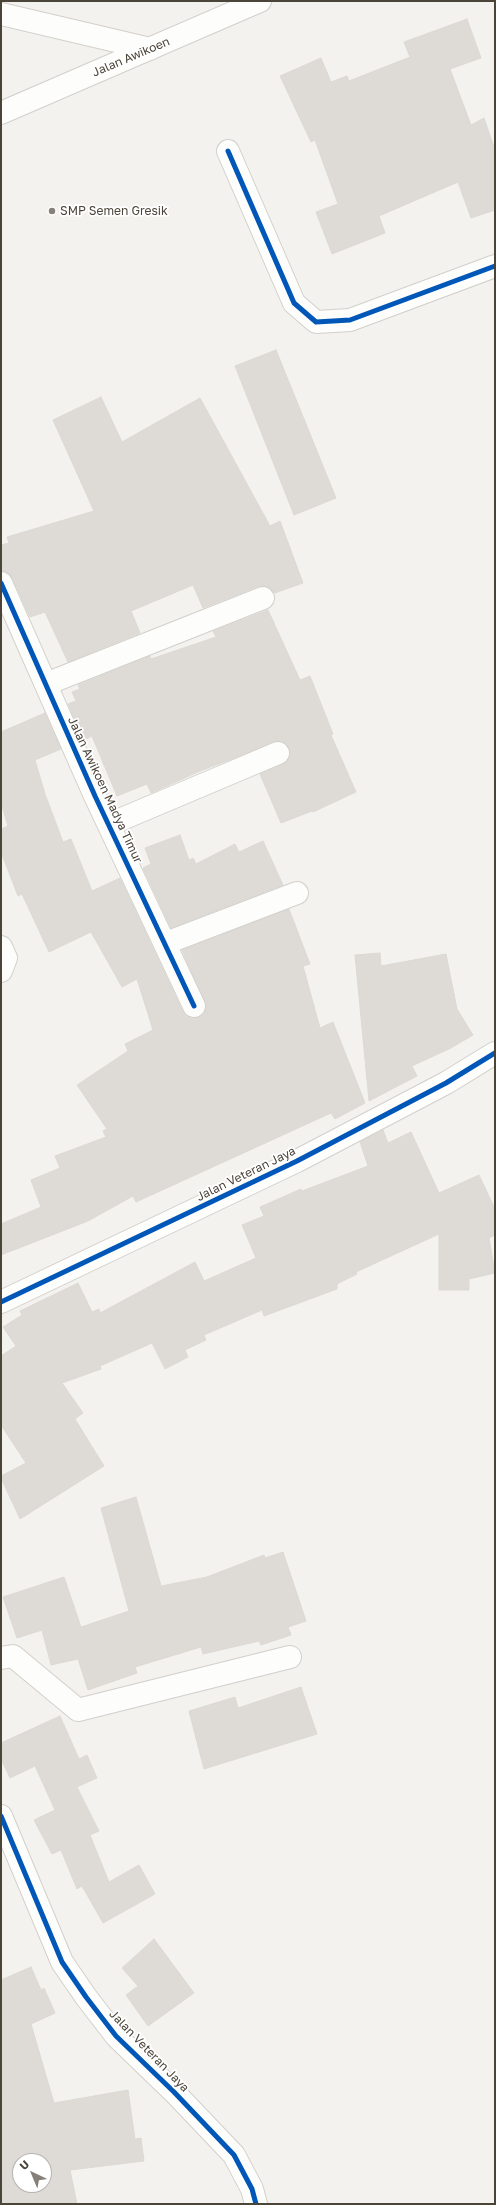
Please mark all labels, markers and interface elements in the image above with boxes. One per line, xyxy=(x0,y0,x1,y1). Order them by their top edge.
street label: Jalan Awikoen xyxy=(90,34,172,80)
place label: SMP Semen Gresik xyxy=(60,204,168,218)
marker: SMP Semen Gresik xyxy=(47,206,57,216)
street label: Jalan Awikoen Madya Timur xyxy=(65,715,145,865)
street label: Jalan Veteran Jaya xyxy=(194,1144,298,1204)
street label: Jalan Veteran Jaya xyxy=(106,2007,192,2095)
north arrow xyxy=(12,2153,52,2193)
text: U xyxy=(17,2157,31,2172)

